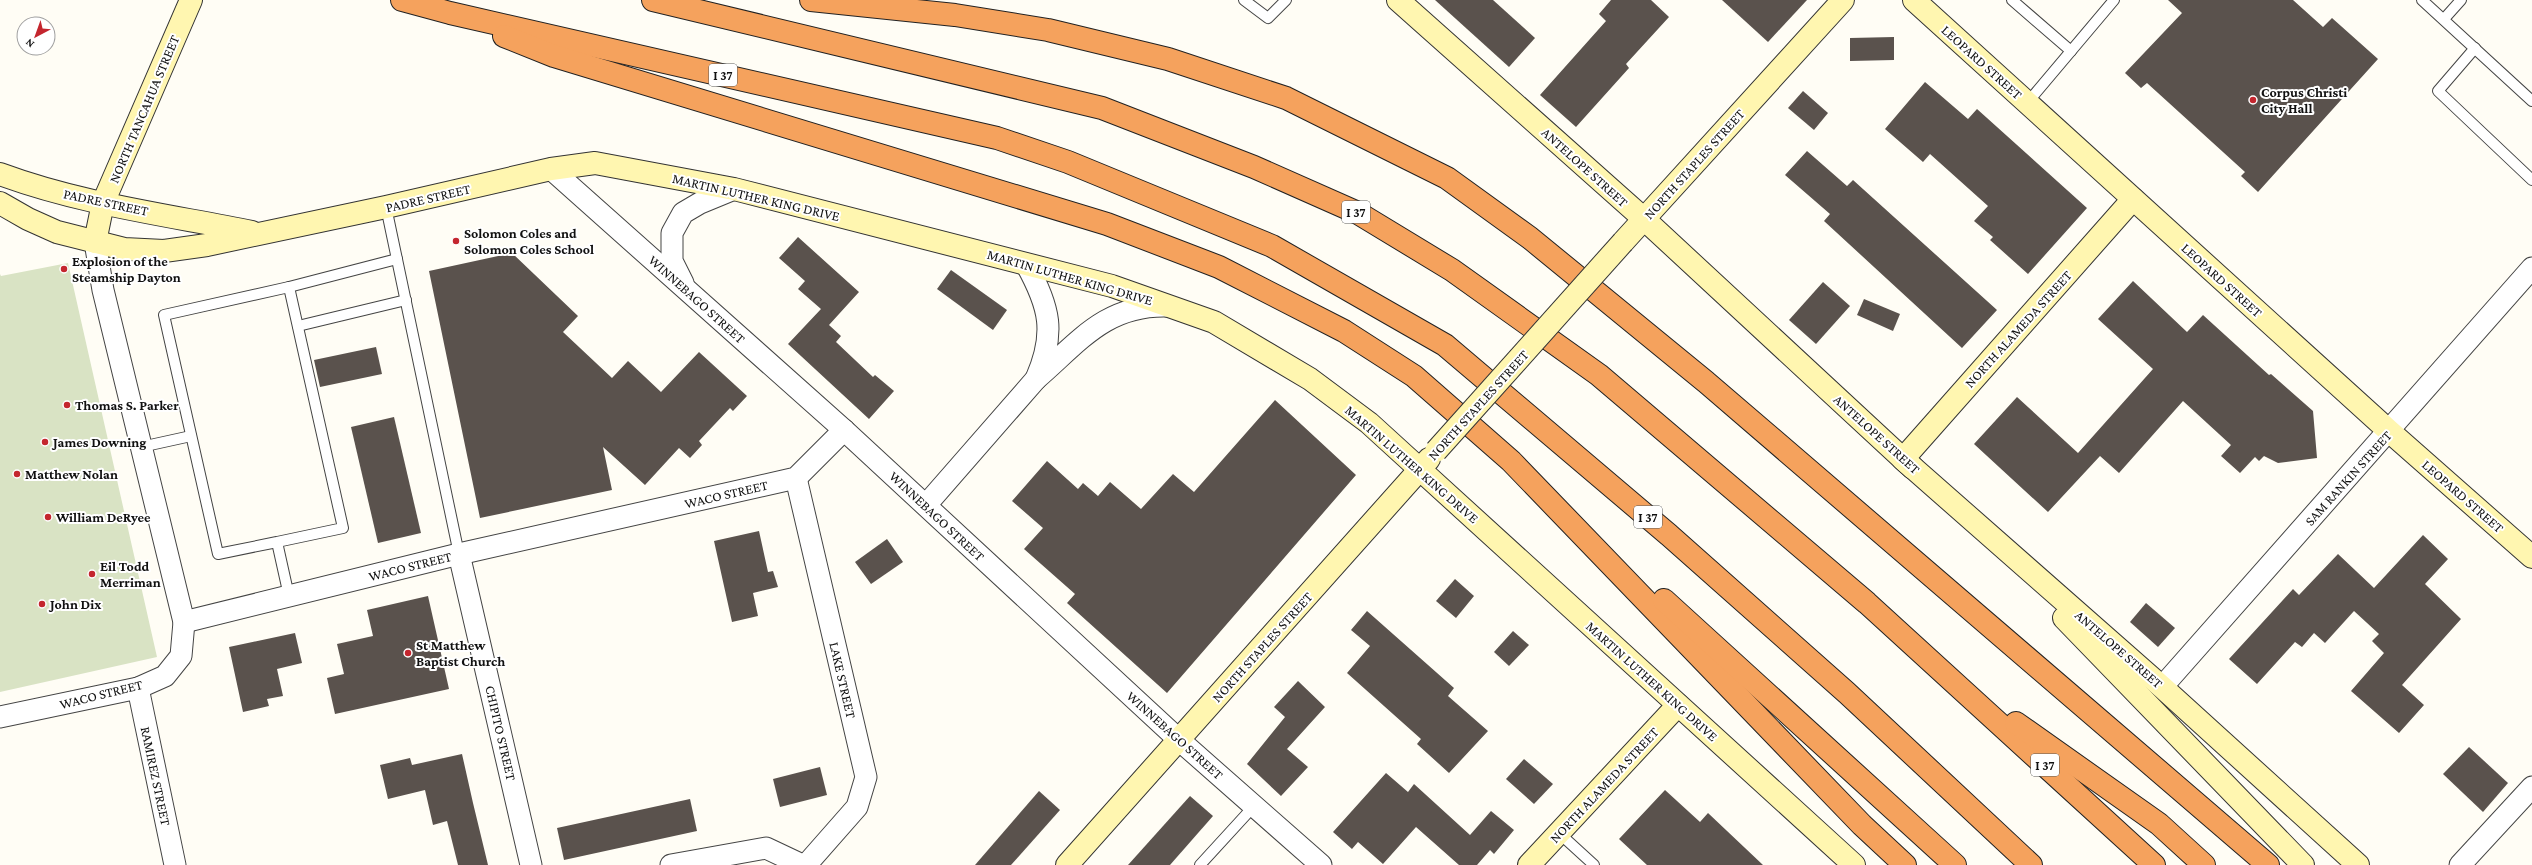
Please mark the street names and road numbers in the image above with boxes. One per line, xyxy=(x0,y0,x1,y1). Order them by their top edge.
street label: LEOPARD STREET xyxy=(1938,22,2026,103)
street label: NORTH TANCAHUA STREET xyxy=(106,32,183,185)
road number: I 37 xyxy=(709,64,737,86)
street label: NORTH STAPLES STREET xyxy=(1640,105,1748,222)
street label: ANTELOPE STREET xyxy=(1539,124,1632,210)
street label: MARTIN LUTHER KING DRIVE xyxy=(671,170,842,224)
street label: PADRE STREET xyxy=(384,180,472,216)
street label: PADRE STREET xyxy=(62,185,150,219)
road number: I 37 xyxy=(1342,201,1370,223)
street label: LEOPARD STREET xyxy=(2178,240,2266,321)
street label: MARTIN LUTHER KING DRIVE xyxy=(985,246,1155,308)
street label: WINNEBAGO STREET xyxy=(646,252,749,347)
street label: NORTH ALAMEDA STREET xyxy=(1961,267,2075,391)
street label: NORTH STAPLES STREET xyxy=(1424,346,1532,463)
street label: ANTELOPE STREET xyxy=(1831,391,1924,477)
street label: MARTIN LUTHER KING DRIVE xyxy=(1342,402,1482,527)
street label: SAM RANKIN STREET xyxy=(2301,427,2395,529)
street label: LEOPARD STREET xyxy=(2419,456,2507,536)
street label: WINNEBAGO STREET xyxy=(886,468,988,564)
street label: WACO STREET xyxy=(683,477,770,511)
road number: I 37 xyxy=(1634,506,1662,528)
street label: WACO STREET xyxy=(367,548,454,584)
street label: NORTH STAPLES STREET xyxy=(1208,588,1316,705)
street label: ANTELOPE STREET xyxy=(2072,607,2166,692)
street label: MARTIN LUTHER KING DRIVE xyxy=(1583,618,1721,745)
street label: LAKE STREET xyxy=(826,640,860,720)
street label: WACO STREET xyxy=(58,676,145,712)
street label: CHIPITO STREET xyxy=(482,684,520,782)
street label: WINNEBAGO STREET xyxy=(1124,688,1227,783)
street label: NORTH ALAMEDA STREET xyxy=(1546,724,1662,846)
street label: RAMIREZ STREET xyxy=(138,725,174,827)
road number: I 37 xyxy=(2031,754,2059,776)

